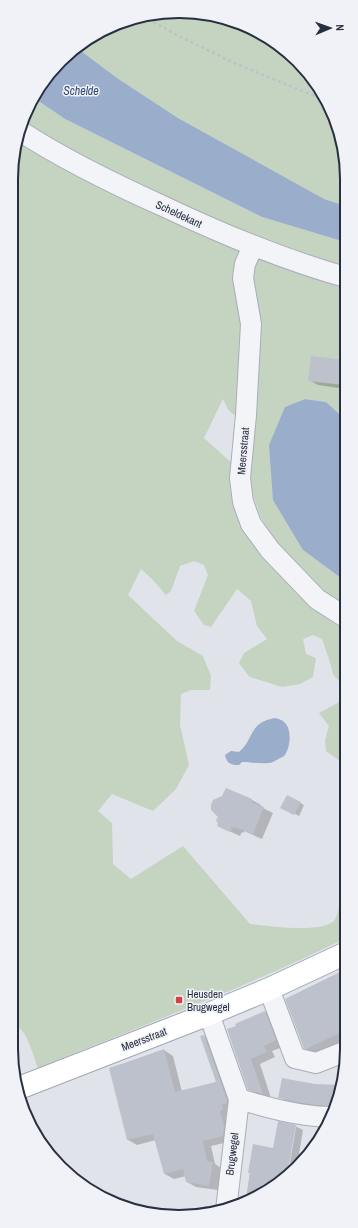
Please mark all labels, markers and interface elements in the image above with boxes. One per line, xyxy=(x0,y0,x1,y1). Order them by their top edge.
north arrow xyxy=(310,8,350,48)
text: N xyxy=(333,24,347,31)
water label: Schelde xyxy=(63,83,99,99)
street label: Scheldekant xyxy=(154,197,205,231)
street label: Meersstraat xyxy=(234,426,252,475)
place label: Heusden Brugwegel xyxy=(187,987,230,1014)
marker: Heusden Brugwegel xyxy=(174,995,184,1005)
street label: Meersstraat xyxy=(119,1024,169,1054)
street label: Brugwegel xyxy=(222,1132,242,1176)

